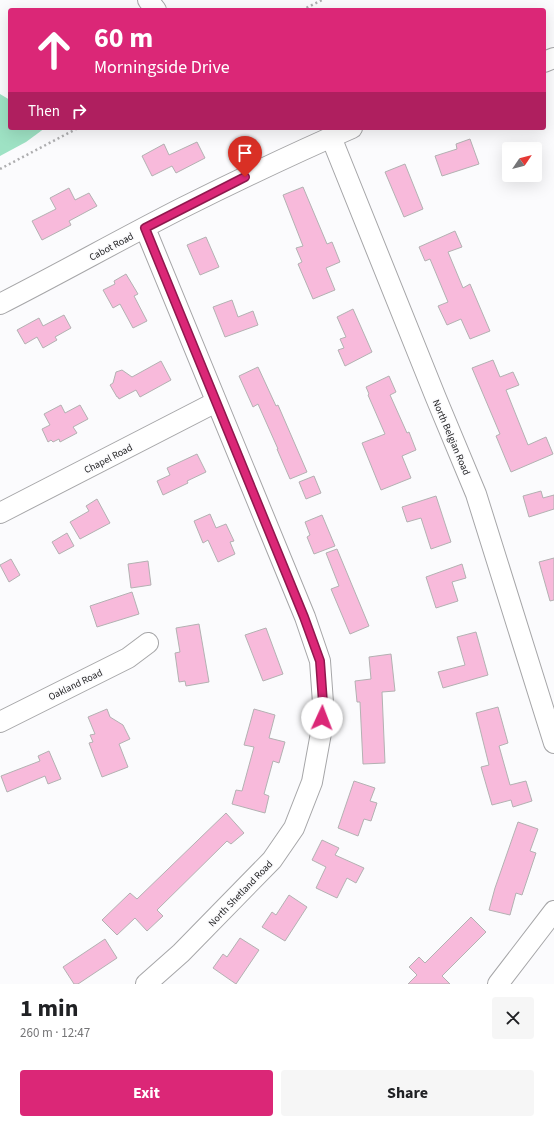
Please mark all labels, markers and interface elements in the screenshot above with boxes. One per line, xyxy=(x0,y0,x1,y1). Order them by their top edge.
text: 60 m xyxy=(94,18,153,58)
icon: ahead xyxy=(28,24,80,76)
text: Morningside Drive xyxy=(94,55,230,80)
icon: right xyxy=(68,100,90,122)
text: Then xyxy=(28,101,60,122)
pin xyxy=(228,136,262,177)
icon: arrive xyxy=(234,142,256,164)
north arrow xyxy=(502,142,542,182)
map controls xyxy=(502,142,542,182)
street label: Cabot Road xyxy=(87,229,136,264)
street label: North Belgian Road xyxy=(429,397,473,477)
street label: Chapel Road xyxy=(82,441,135,477)
street label: Oakland Road xyxy=(46,666,105,704)
position arrow xyxy=(301,697,343,739)
street label: North Shetland Road xyxy=(205,857,276,930)
text: 1 min xyxy=(20,991,78,1026)
button: close xyxy=(492,997,534,1039)
text: 260 m · 12:47 xyxy=(20,1024,90,1042)
button: Exit xyxy=(20,1070,273,1116)
button: Share xyxy=(281,1070,534,1116)

